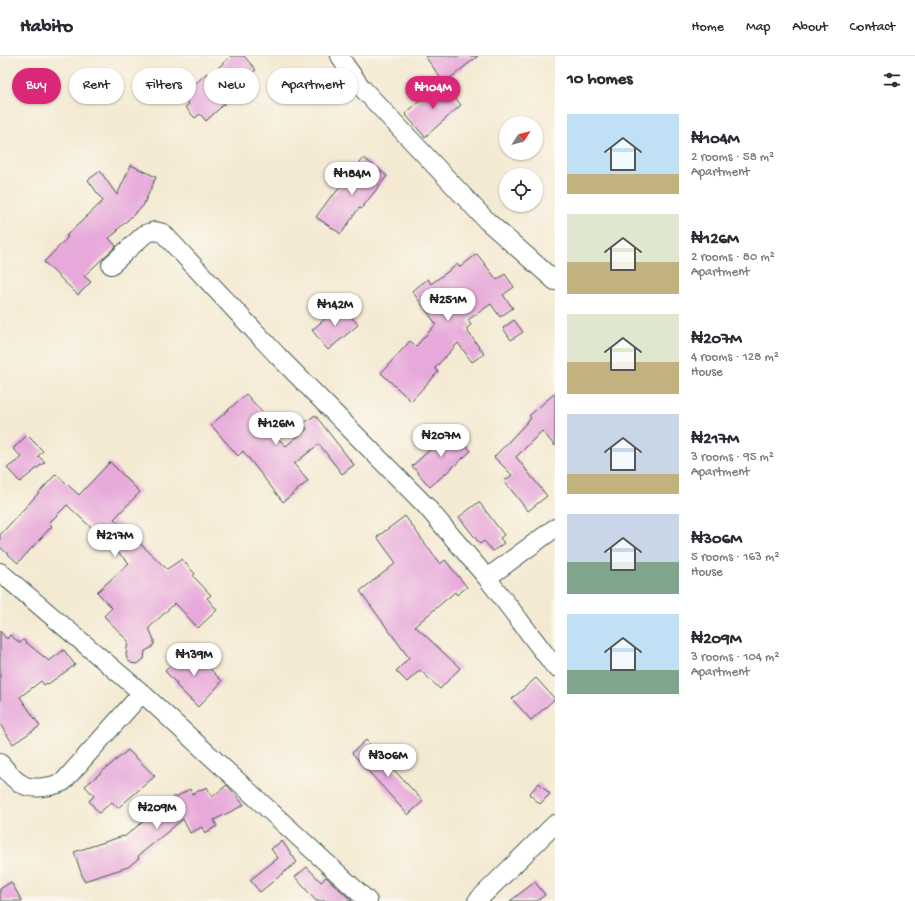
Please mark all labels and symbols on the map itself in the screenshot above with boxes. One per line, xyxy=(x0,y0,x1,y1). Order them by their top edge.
pin: ₦104M xyxy=(405,76,461,110)
north arrow xyxy=(499,116,543,160)
pin: ₦184M xyxy=(324,162,380,196)
pin: ₦251M xyxy=(420,288,476,322)
pin: ₦142M xyxy=(307,293,363,327)
pin: ₦126M xyxy=(248,412,304,446)
pin: ₦207M xyxy=(413,424,469,458)
pin: ₦217M xyxy=(87,524,143,558)
pin: ₦139M xyxy=(166,643,222,677)
pin: ₦306M xyxy=(360,744,416,778)
pin: ₦209M xyxy=(129,796,185,830)

